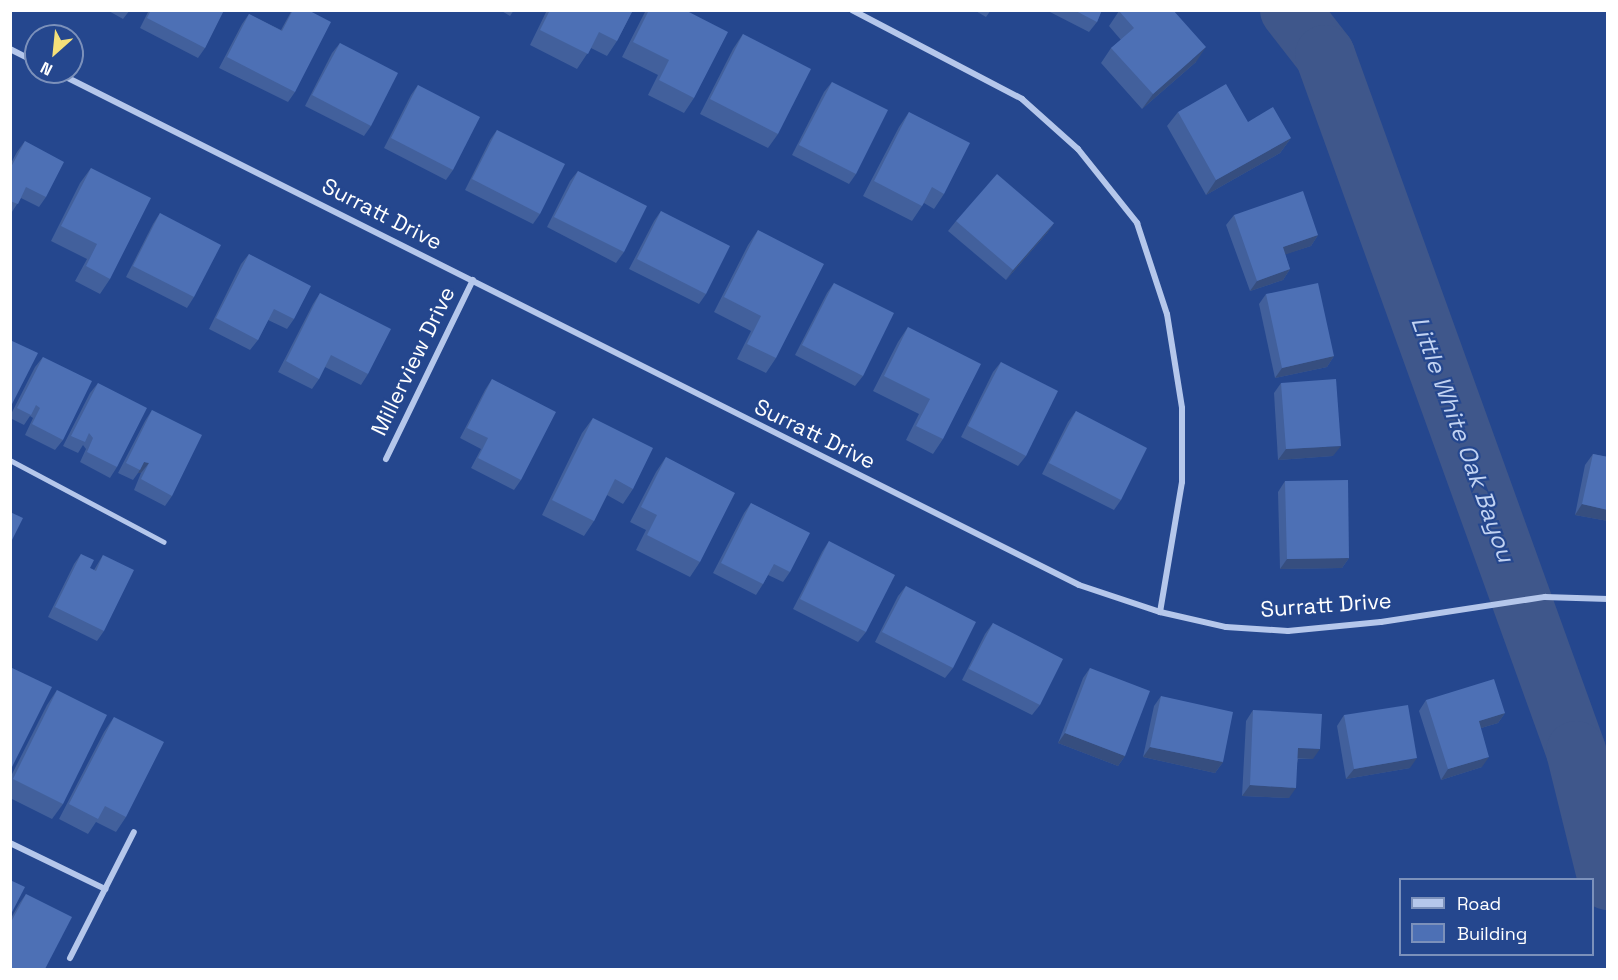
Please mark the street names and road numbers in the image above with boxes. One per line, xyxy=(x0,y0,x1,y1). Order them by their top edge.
street label: Surratt Drive xyxy=(317,172,447,256)
street label: Millerview Drive xyxy=(366,282,460,440)
street label: Surratt Drive xyxy=(750,393,880,475)
street label: Surratt Drive xyxy=(1260,587,1392,623)

